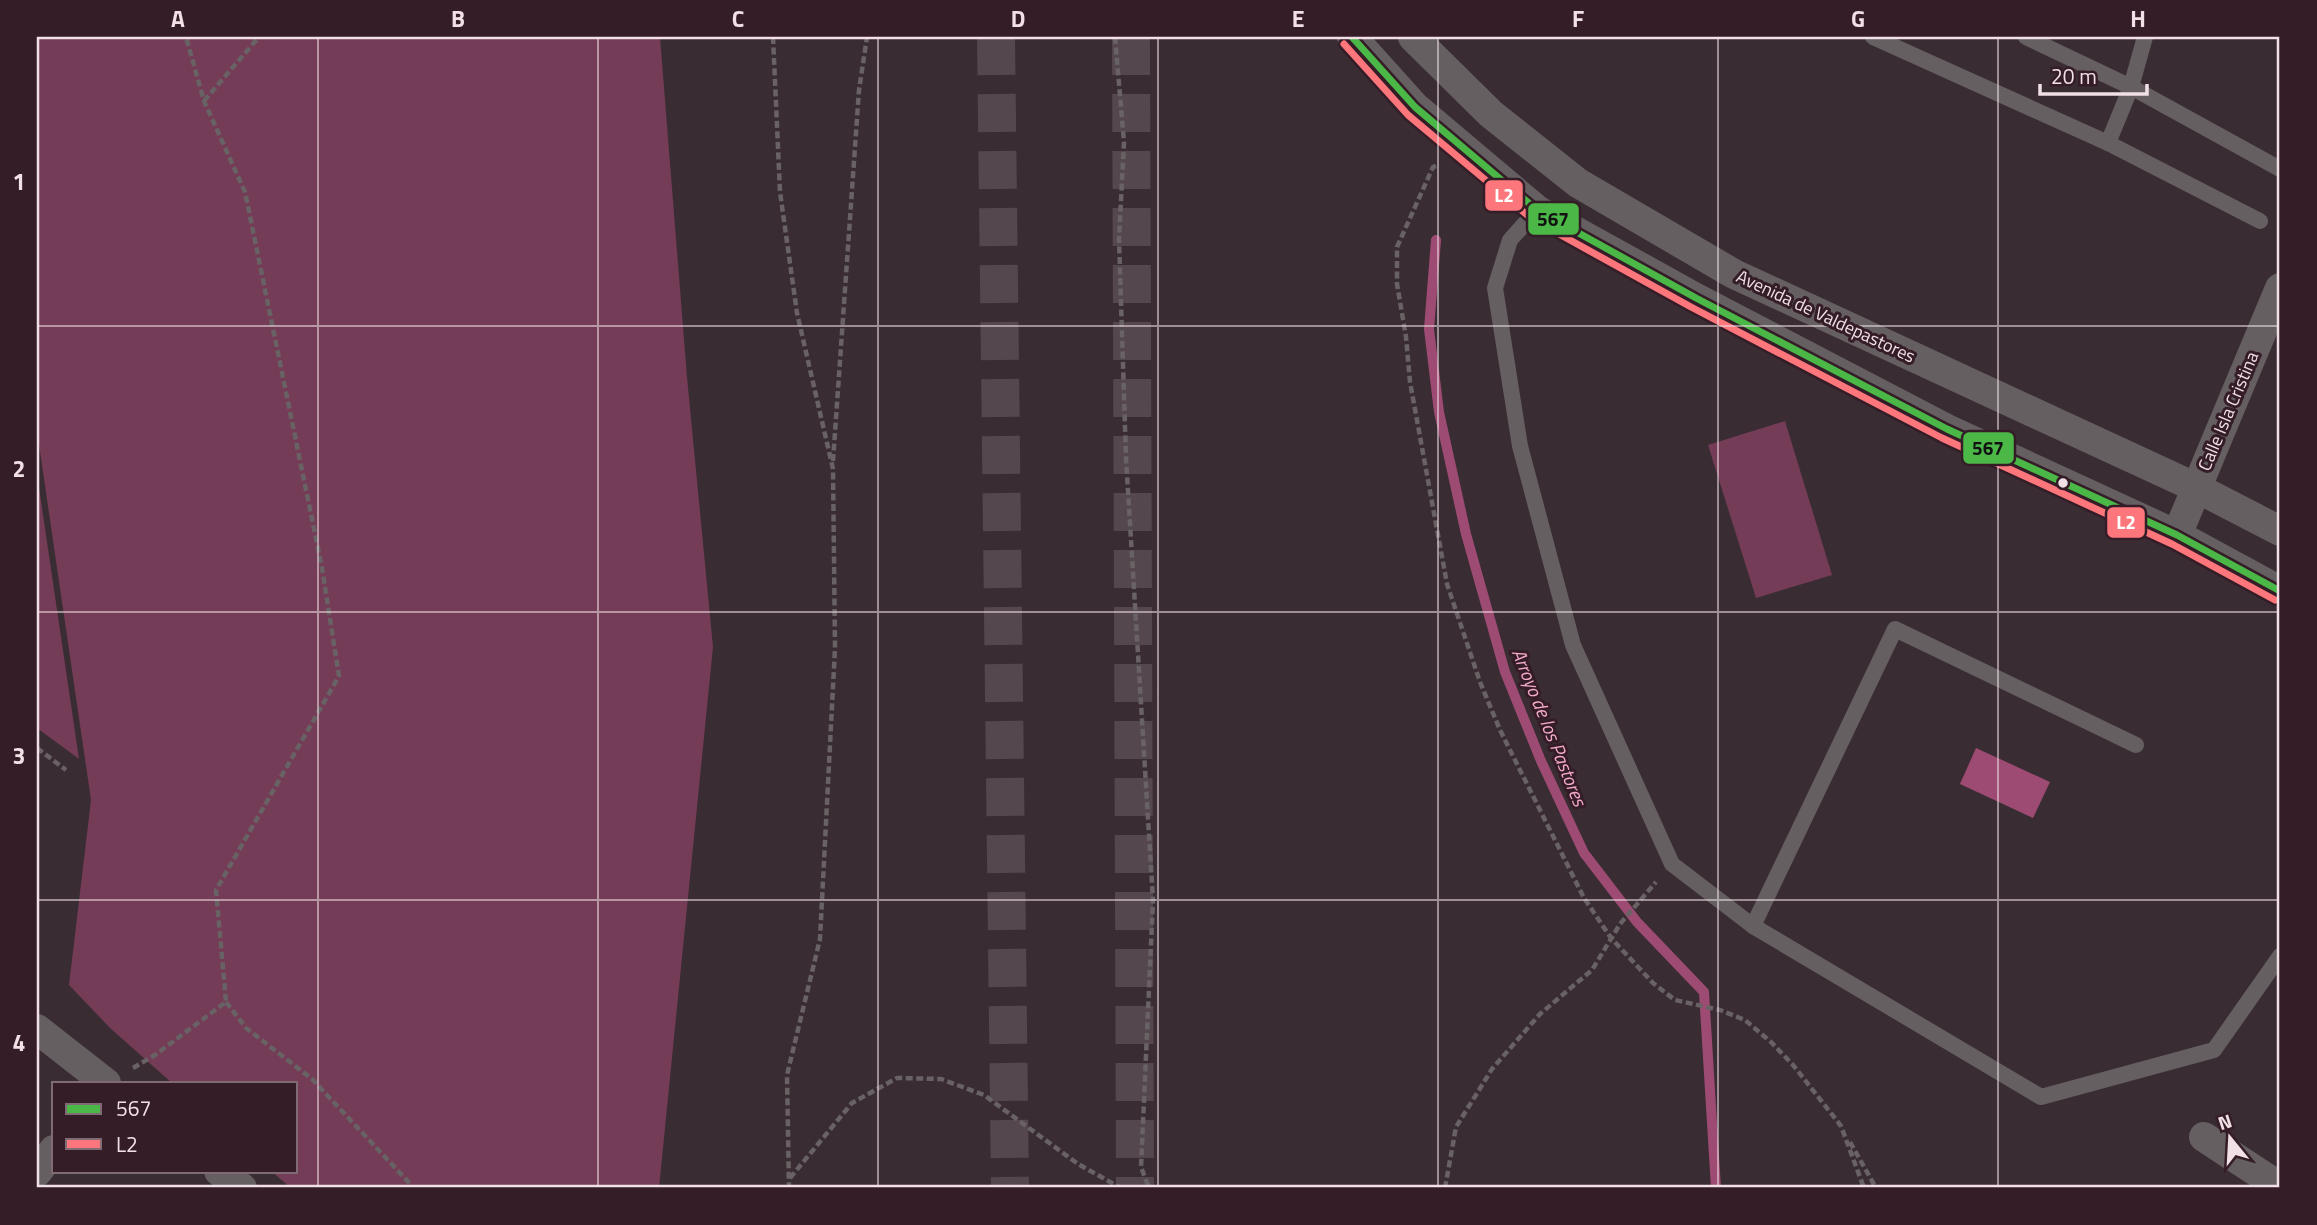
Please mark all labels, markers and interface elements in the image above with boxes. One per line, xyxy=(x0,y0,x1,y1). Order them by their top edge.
text: A xyxy=(171,1,185,36)
text: B xyxy=(451,1,465,36)
text: C xyxy=(732,1,744,36)
text: D xyxy=(1011,1,1025,36)
text: E xyxy=(1292,1,1304,36)
text: F xyxy=(1572,1,1584,36)
text: G xyxy=(1851,1,1865,36)
text: H xyxy=(2130,1,2146,36)
scale bar xyxy=(2040,52,2147,96)
text: 20 m xyxy=(2051,60,2097,92)
text: 1 xyxy=(13,164,25,199)
line badge: L2 xyxy=(1484,179,1524,212)
text: L2 xyxy=(1494,180,1514,209)
line badge: 567 xyxy=(1527,202,1580,236)
text: 567 xyxy=(1537,204,1569,233)
street label: Avenida de Valdepastores xyxy=(1732,263,1920,369)
street label: Calle Isla Cristina xyxy=(2191,347,2265,475)
line badge: 567 xyxy=(1962,431,2015,465)
text: 567 xyxy=(1972,433,2004,462)
text: 2 xyxy=(13,451,25,486)
unlabelled marker xyxy=(2056,476,2070,490)
line badge: L2 xyxy=(2106,506,2146,539)
text: L2 xyxy=(2116,507,2136,536)
water label: Arroyo de los Pastores xyxy=(1505,644,1596,812)
text: 3 xyxy=(13,738,25,773)
text: 4 xyxy=(13,1025,25,1060)
legend xyxy=(52,1082,298,1172)
text: 567 xyxy=(116,1092,151,1124)
north arrow xyxy=(2194,1102,2264,1172)
text: N xyxy=(2214,1106,2235,1137)
text: L2 xyxy=(116,1128,138,1160)

